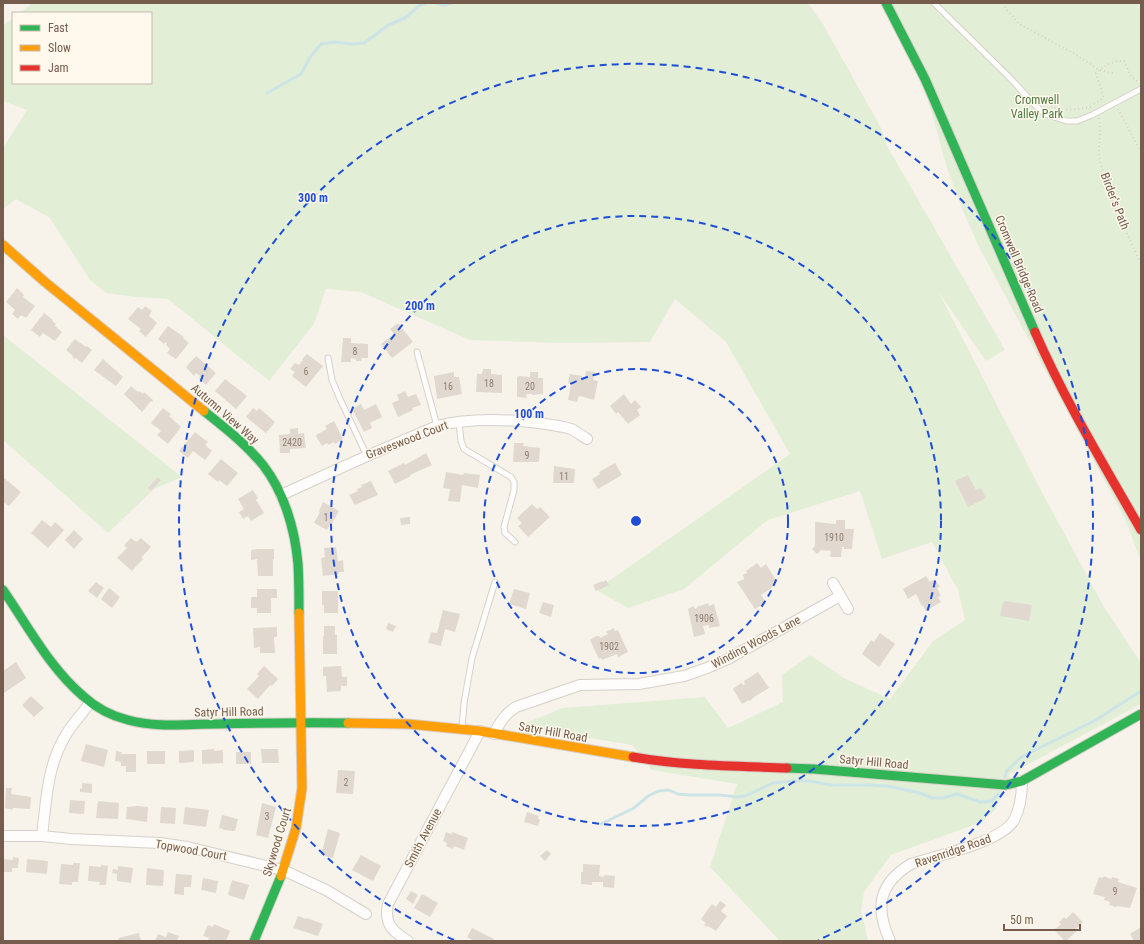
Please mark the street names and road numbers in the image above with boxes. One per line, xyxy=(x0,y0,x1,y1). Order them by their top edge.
street label: Birder's Path xyxy=(1098,171,1132,232)
street label: Cromwell Bridge Road xyxy=(992,213,1046,315)
street label: Autumn View Way xyxy=(188,381,262,447)
street label: Graveswood Court xyxy=(364,418,451,462)
street label: Winding Woods Lane xyxy=(709,612,803,671)
street label: Satyr Hill Road xyxy=(194,704,264,720)
street label: Satyr Hill Road xyxy=(518,719,588,745)
street label: Satyr Hill Road xyxy=(839,752,909,772)
street label: Skywood Court xyxy=(260,805,294,878)
street label: Smith Avenue xyxy=(402,806,445,870)
street label: Ravenridge Road xyxy=(913,831,993,871)
street label: Topwood Court xyxy=(154,837,228,863)

